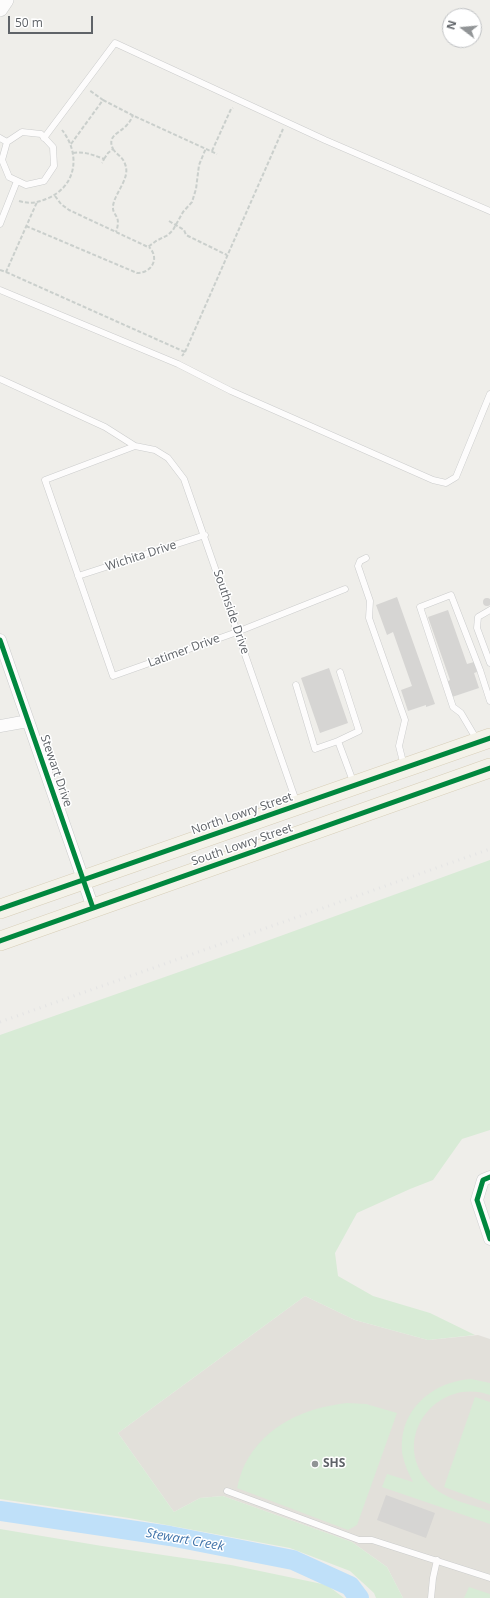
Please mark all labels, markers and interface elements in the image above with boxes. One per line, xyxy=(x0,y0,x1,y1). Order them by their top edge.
scale bar xyxy=(10,8,95,34)
north arrow xyxy=(442,8,482,48)
text: 50 m xyxy=(15,14,43,31)
text: N xyxy=(442,18,459,31)
street label: Wichita Drive xyxy=(104,538,178,574)
street label: Southside Drive xyxy=(210,568,252,656)
street label: Latimer Drive xyxy=(146,631,222,671)
street label: Stewart Drive xyxy=(37,733,75,809)
street label: North Lowry Street xyxy=(189,790,295,838)
street label: South Lowry Street xyxy=(189,821,295,869)
place label: SHS xyxy=(323,1457,345,1471)
marker: SHS xyxy=(310,1459,320,1469)
water label: Stewart Creek xyxy=(145,1525,225,1555)

